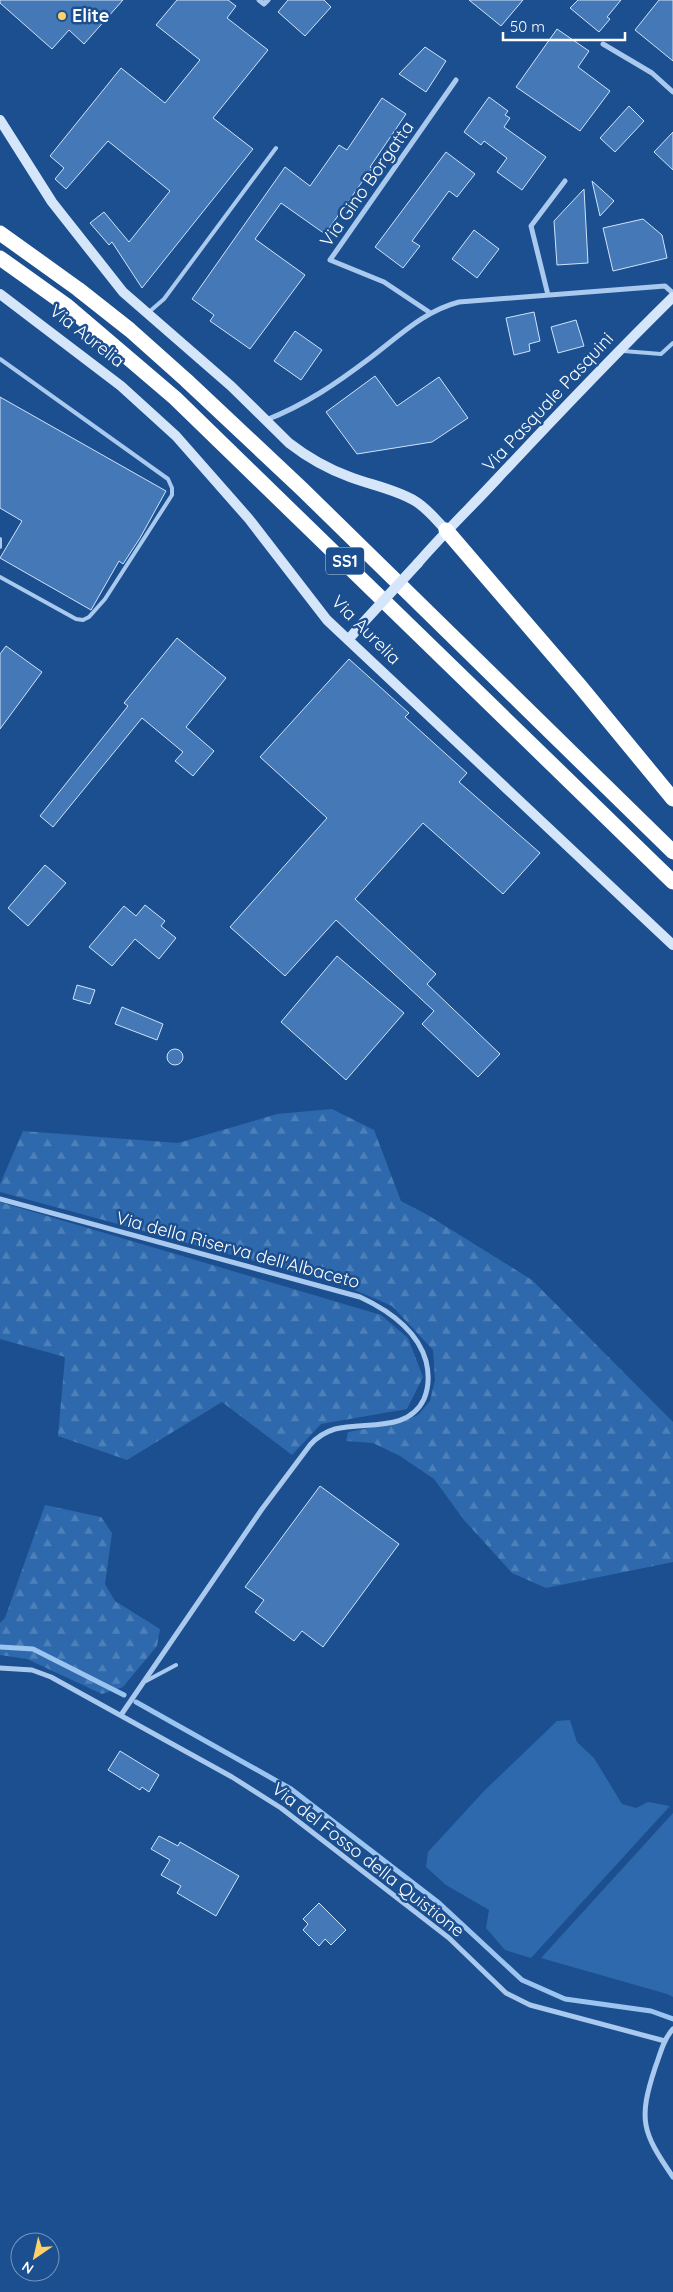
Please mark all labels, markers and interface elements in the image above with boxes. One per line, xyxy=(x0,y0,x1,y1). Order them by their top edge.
place label: Elite xyxy=(72,4,109,27)
marker: Elite xyxy=(56,10,68,22)
scale bar xyxy=(503,10,626,42)
text: 50 m xyxy=(510,17,545,36)
street label: Via Gino Borgatta xyxy=(315,116,419,251)
street label: Via Aurelia xyxy=(45,299,129,372)
street label: Via Pasquale Pasquini xyxy=(477,327,618,476)
road number: SS1 xyxy=(326,548,364,574)
street label: Via Aurelia xyxy=(327,590,406,669)
street label: Via della Riserva dell'Albaceto xyxy=(114,1206,362,1293)
street label: Via del Fosso della Quistione xyxy=(267,1777,469,1942)
north arrow xyxy=(10,2232,60,2282)
text: N xyxy=(18,2257,37,2278)

